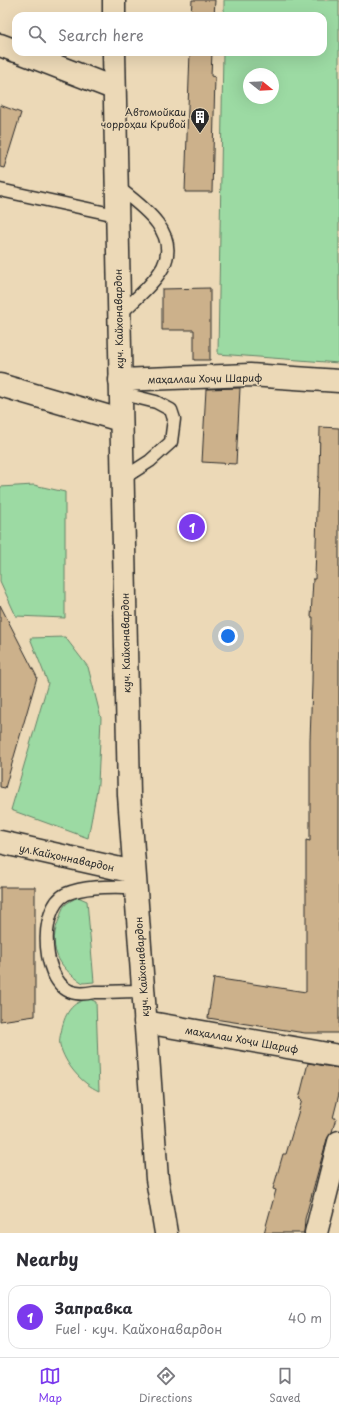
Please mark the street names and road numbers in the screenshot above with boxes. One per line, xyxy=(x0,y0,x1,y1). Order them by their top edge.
street label: куч. Кайхонавардон xyxy=(110,269,126,369)
street label: маҳаллаи Хоҷи Шариф xyxy=(148,370,262,386)
street label: куч. Кайхонавардон xyxy=(117,593,133,693)
street label: ул.Кайҳоннавардон xyxy=(18,840,116,874)
street label: куч. Кайхонавардон xyxy=(130,916,152,1018)
street label: маҳаллаи Хоҷи Шариф xyxy=(184,1022,300,1056)

